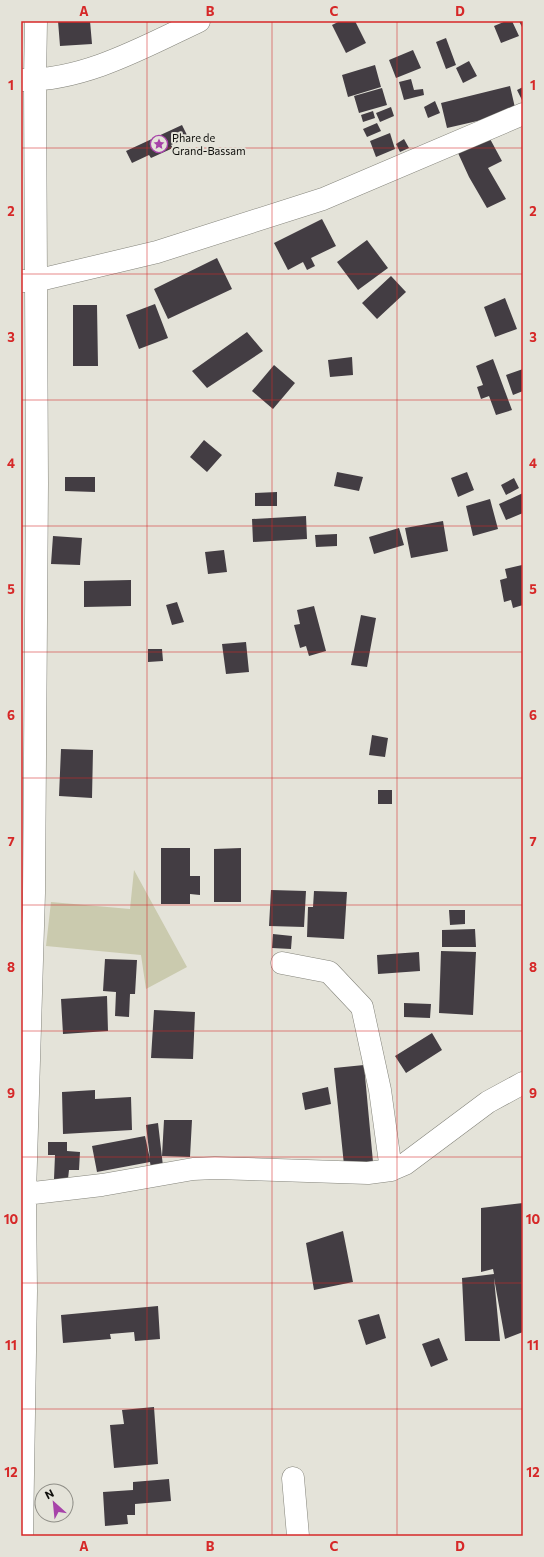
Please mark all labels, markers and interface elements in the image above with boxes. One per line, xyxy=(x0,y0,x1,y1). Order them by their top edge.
text: A xyxy=(79,3,89,19)
text: B xyxy=(206,3,215,19)
text: C xyxy=(330,3,339,19)
text: D xyxy=(455,3,465,19)
text: 1 xyxy=(8,77,14,93)
text: 1 xyxy=(530,77,536,93)
place label: Phare de Grand-Bassam xyxy=(172,131,246,157)
place icon: Phare de Grand-Bassam xyxy=(149,134,169,154)
text: 2 xyxy=(7,203,15,219)
text: 2 xyxy=(529,203,537,219)
text: 3 xyxy=(7,329,15,345)
text: 3 xyxy=(529,329,537,345)
text: 4 xyxy=(7,455,15,471)
text: 4 xyxy=(529,455,537,471)
text: 5 xyxy=(7,581,15,597)
text: 5 xyxy=(529,581,537,597)
text: 6 xyxy=(7,707,15,723)
text: 6 xyxy=(529,707,537,723)
text: 7 xyxy=(7,833,15,849)
text: 7 xyxy=(529,833,537,849)
text: 8 xyxy=(7,959,15,975)
text: 8 xyxy=(529,959,537,975)
text: 9 xyxy=(7,1085,15,1101)
text: 9 xyxy=(529,1085,537,1101)
text: 10 xyxy=(4,1211,19,1227)
text: 10 xyxy=(526,1211,541,1227)
text: 11 xyxy=(5,1337,17,1353)
text: 11 xyxy=(527,1337,539,1353)
text: 12 xyxy=(4,1464,18,1480)
text: 12 xyxy=(526,1464,540,1480)
north arrow xyxy=(34,1483,74,1523)
text: N xyxy=(43,1486,56,1501)
text: A xyxy=(79,1538,89,1554)
text: B xyxy=(206,1538,215,1554)
text: C xyxy=(330,1538,339,1554)
text: D xyxy=(455,1538,465,1554)

